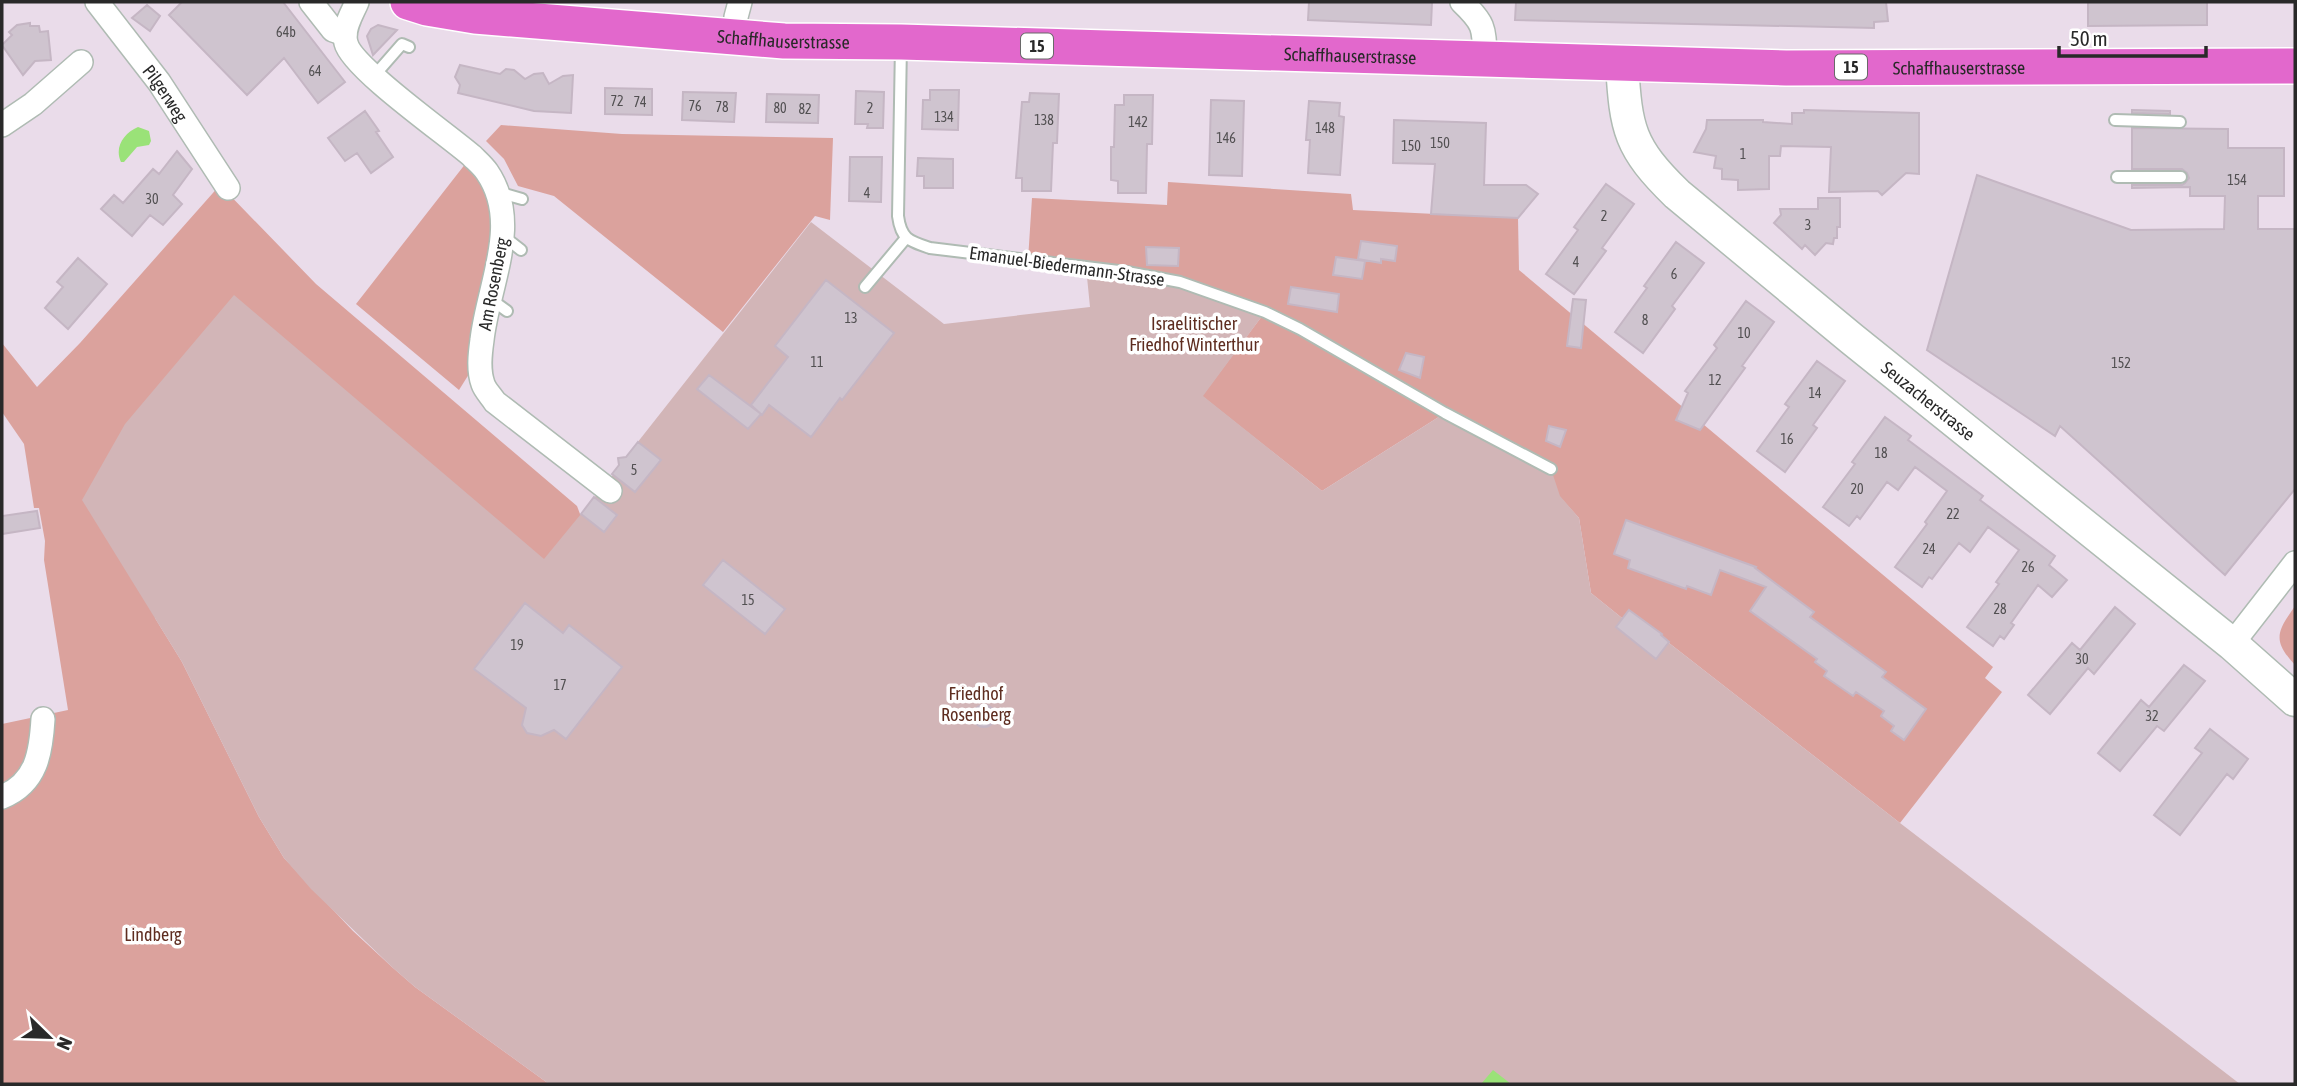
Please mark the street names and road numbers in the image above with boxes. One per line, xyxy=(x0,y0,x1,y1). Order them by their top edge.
street label: Schaffhauserstrasse xyxy=(716,25,850,52)
road number: 15 xyxy=(1021,34,1053,58)
street label: Schaffhauserstrasse xyxy=(1284,43,1417,68)
road number: 15 xyxy=(1835,54,1867,80)
street label: Schaffhauserstrasse xyxy=(1893,57,2025,78)
street label: Pilgerweg xyxy=(139,60,193,126)
street label: Am Rosenberg xyxy=(474,236,512,332)
street label: Emanuel-Biedermann-Strasse xyxy=(968,242,1166,290)
street label: Seuzacherstrasse xyxy=(1878,357,1980,444)

